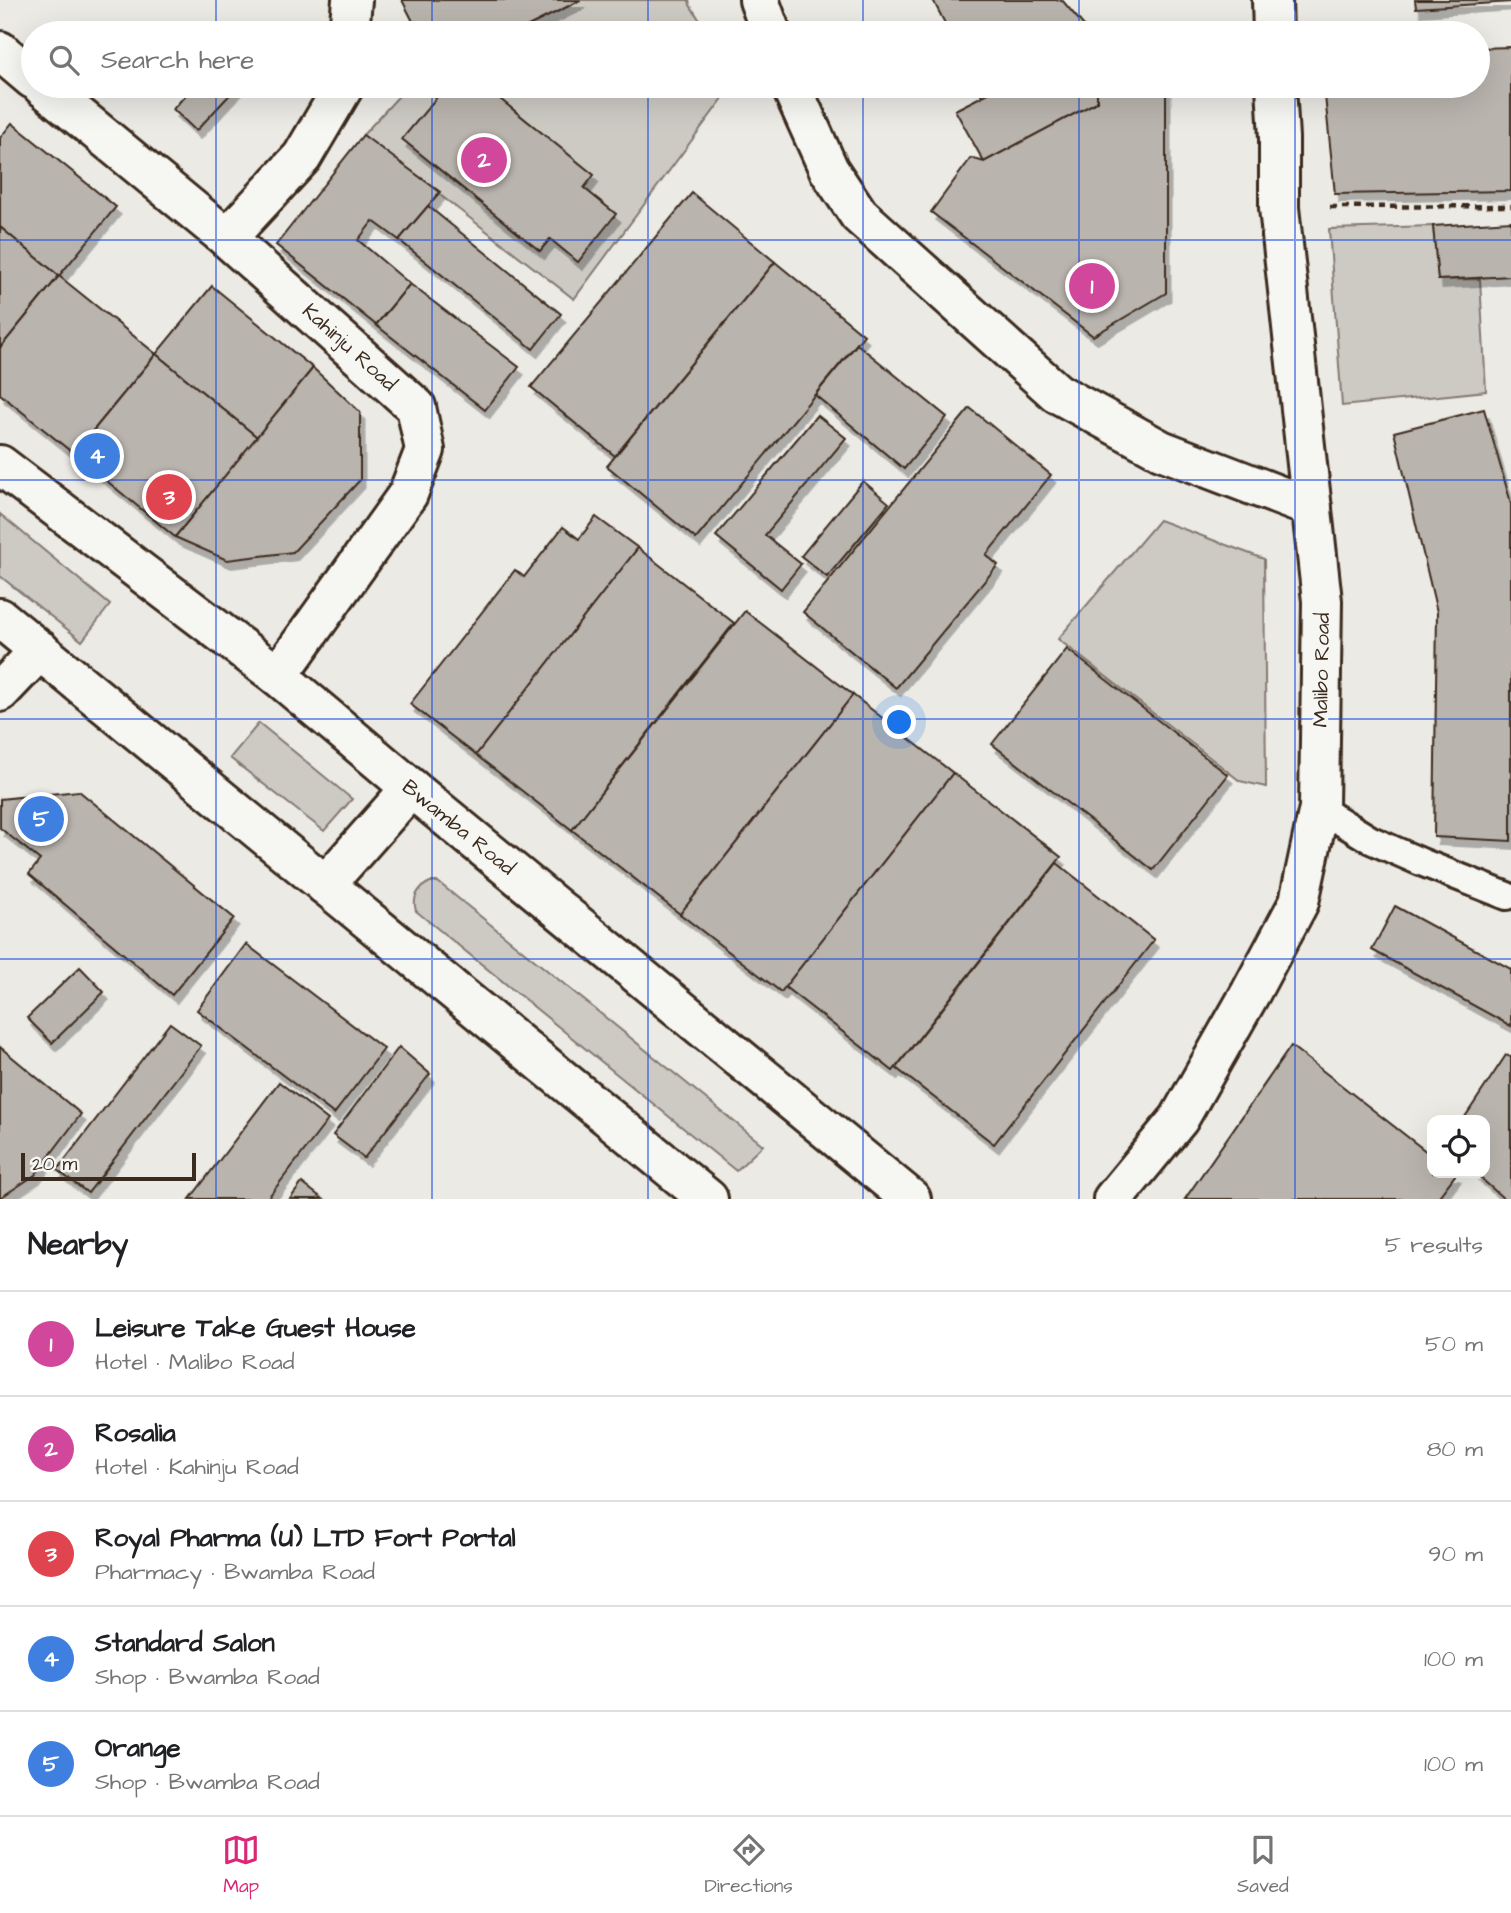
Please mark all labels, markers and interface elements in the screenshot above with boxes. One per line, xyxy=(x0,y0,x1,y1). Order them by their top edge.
search box xyxy=(21,21,1490,98)
icon: search xyxy=(45,41,83,79)
text: Search here xyxy=(101,42,254,78)
pin: 2 xyxy=(461,134,507,186)
pin: 1 xyxy=(1069,260,1115,312)
street label: Kahinju Road xyxy=(296,297,404,398)
pin: 4 xyxy=(74,430,120,482)
pin: 3 xyxy=(146,471,192,523)
street label: Malibo Road xyxy=(1306,612,1337,728)
your location xyxy=(882,705,916,739)
street label: Bwamba Road xyxy=(396,773,522,882)
pin: 5 xyxy=(18,793,64,845)
map controls xyxy=(1427,1115,1490,1178)
button: locate xyxy=(1427,1115,1490,1178)
scale bar xyxy=(21,1150,196,1182)
text: 20 m xyxy=(32,1151,77,1178)
text: Nearby xyxy=(28,1224,128,1266)
text: 5 results xyxy=(1385,1229,1483,1261)
text: Leisure Take Guest House xyxy=(95,1310,416,1346)
text: 1 xyxy=(50,1328,52,1360)
text: 50 m xyxy=(1425,1328,1483,1360)
text: Hotel · Malibo Road xyxy=(95,1346,295,1378)
text: Rosalia xyxy=(95,1415,176,1451)
text: 2 xyxy=(44,1433,58,1465)
text: 80 m xyxy=(1426,1433,1483,1465)
text: Hotel · Kahinju Road xyxy=(95,1451,299,1483)
text: Royal Pharma (U) LTD Fort Portal xyxy=(95,1520,516,1556)
text: 3 xyxy=(45,1538,57,1570)
text: 90 m xyxy=(1428,1538,1483,1570)
text: Pharmacy · Bwamba Road xyxy=(95,1556,375,1588)
text: Standard Salon xyxy=(95,1625,275,1661)
text: 4 xyxy=(43,1643,59,1675)
text: 100 m xyxy=(1424,1643,1483,1675)
text: Shop · Bwamba Road xyxy=(95,1661,320,1693)
text: Orange xyxy=(95,1730,180,1766)
text: 5 xyxy=(43,1748,59,1780)
text: 100 m xyxy=(1424,1748,1483,1780)
text: Shop · Bwamba Road xyxy=(95,1766,320,1798)
tab: Map xyxy=(222,1831,260,1900)
tab: Directions xyxy=(704,1831,793,1900)
tab: Saved xyxy=(1237,1831,1289,1900)

